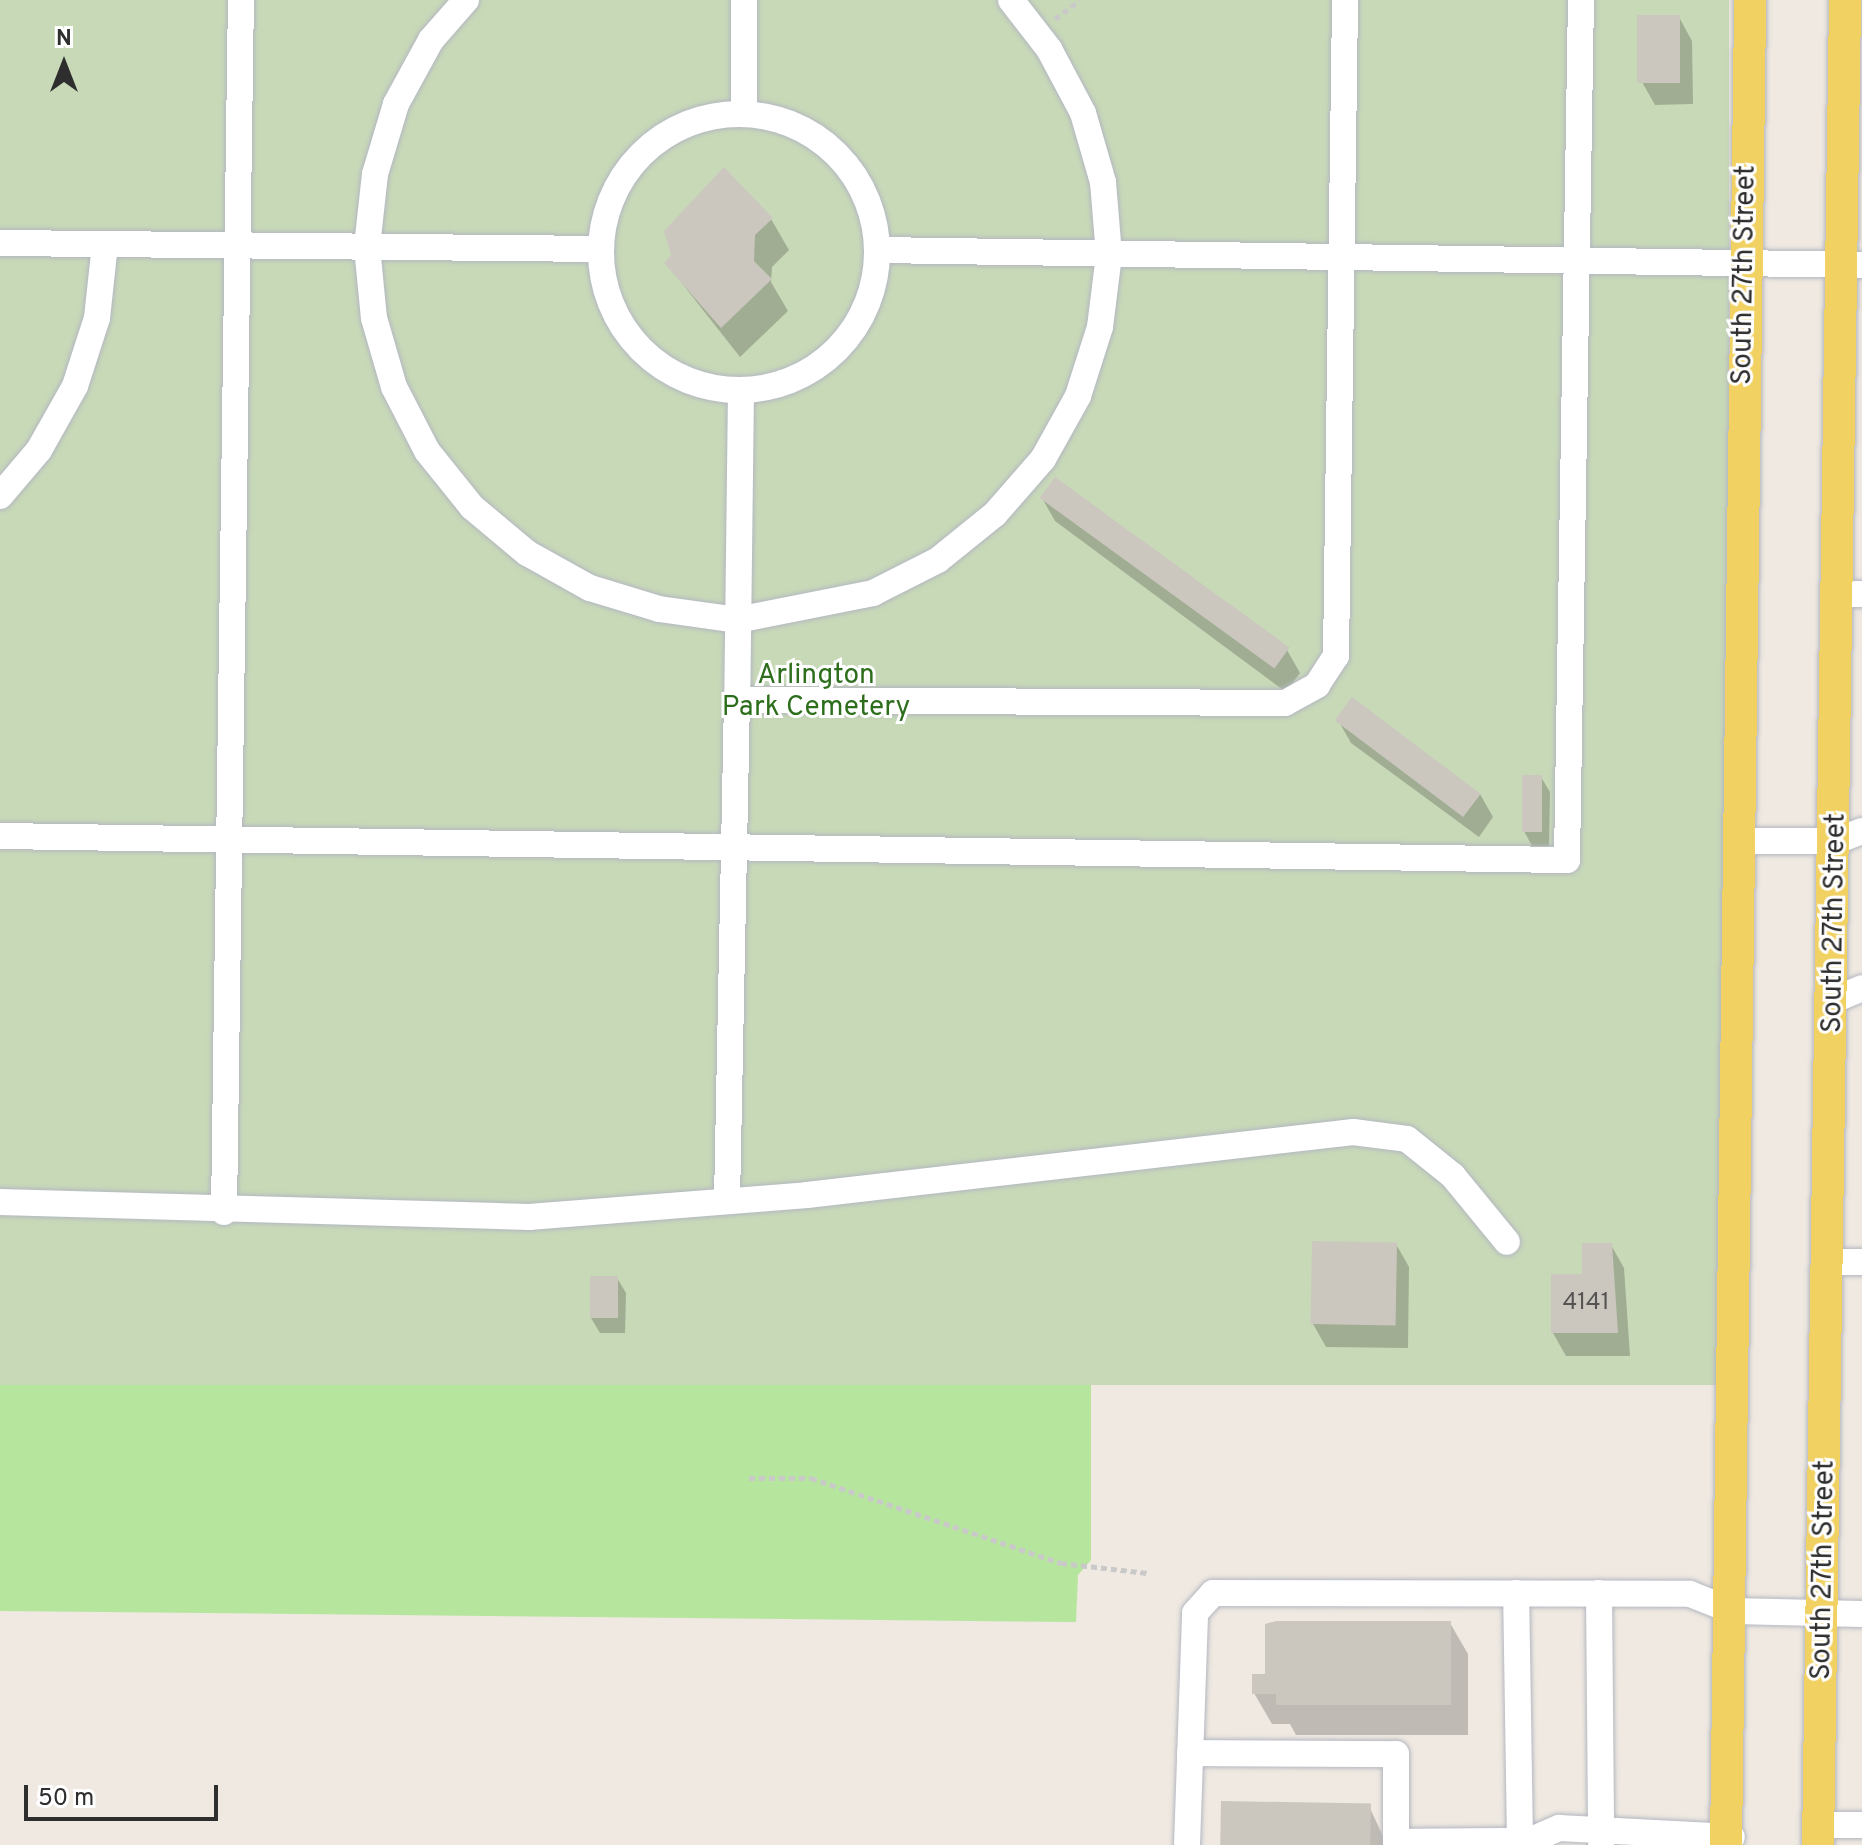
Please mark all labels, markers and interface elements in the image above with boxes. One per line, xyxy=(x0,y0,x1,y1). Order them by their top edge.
north arrow xyxy=(24,24,104,104)
text: N xyxy=(56,26,72,53)
street label: South 27th Street xyxy=(1726,165,1764,385)
park label: Arlington Park Cemetery xyxy=(722,659,910,725)
street label: South 27th Street xyxy=(1816,813,1854,1033)
house number: 4141 xyxy=(1562,1290,1610,1318)
street label: South 27th Street xyxy=(1805,1460,1843,1680)
scale bar xyxy=(28,1769,222,1819)
text: 50 m xyxy=(38,1784,94,1814)

